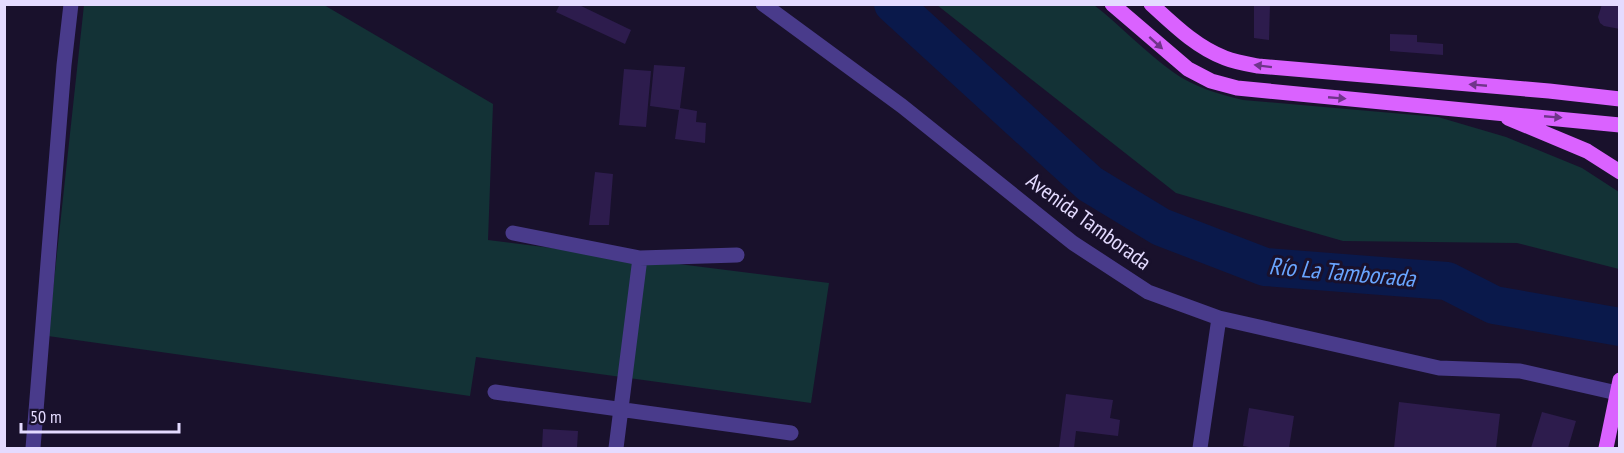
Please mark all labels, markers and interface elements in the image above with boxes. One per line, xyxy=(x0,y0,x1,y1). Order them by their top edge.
one-way arrow xyxy=(1148,36,1163,49)
one-way arrow xyxy=(1253,62,1272,71)
one-way arrow xyxy=(1468,80,1487,90)
one-way arrow xyxy=(1328,93,1347,103)
one-way arrow xyxy=(1543,113,1562,122)
street label: Avenida Tamborada xyxy=(1021,166,1157,276)
water label: Río La Tamborada xyxy=(1268,250,1418,294)
scale bar xyxy=(21,396,178,434)
text: 50 m xyxy=(30,405,62,428)

